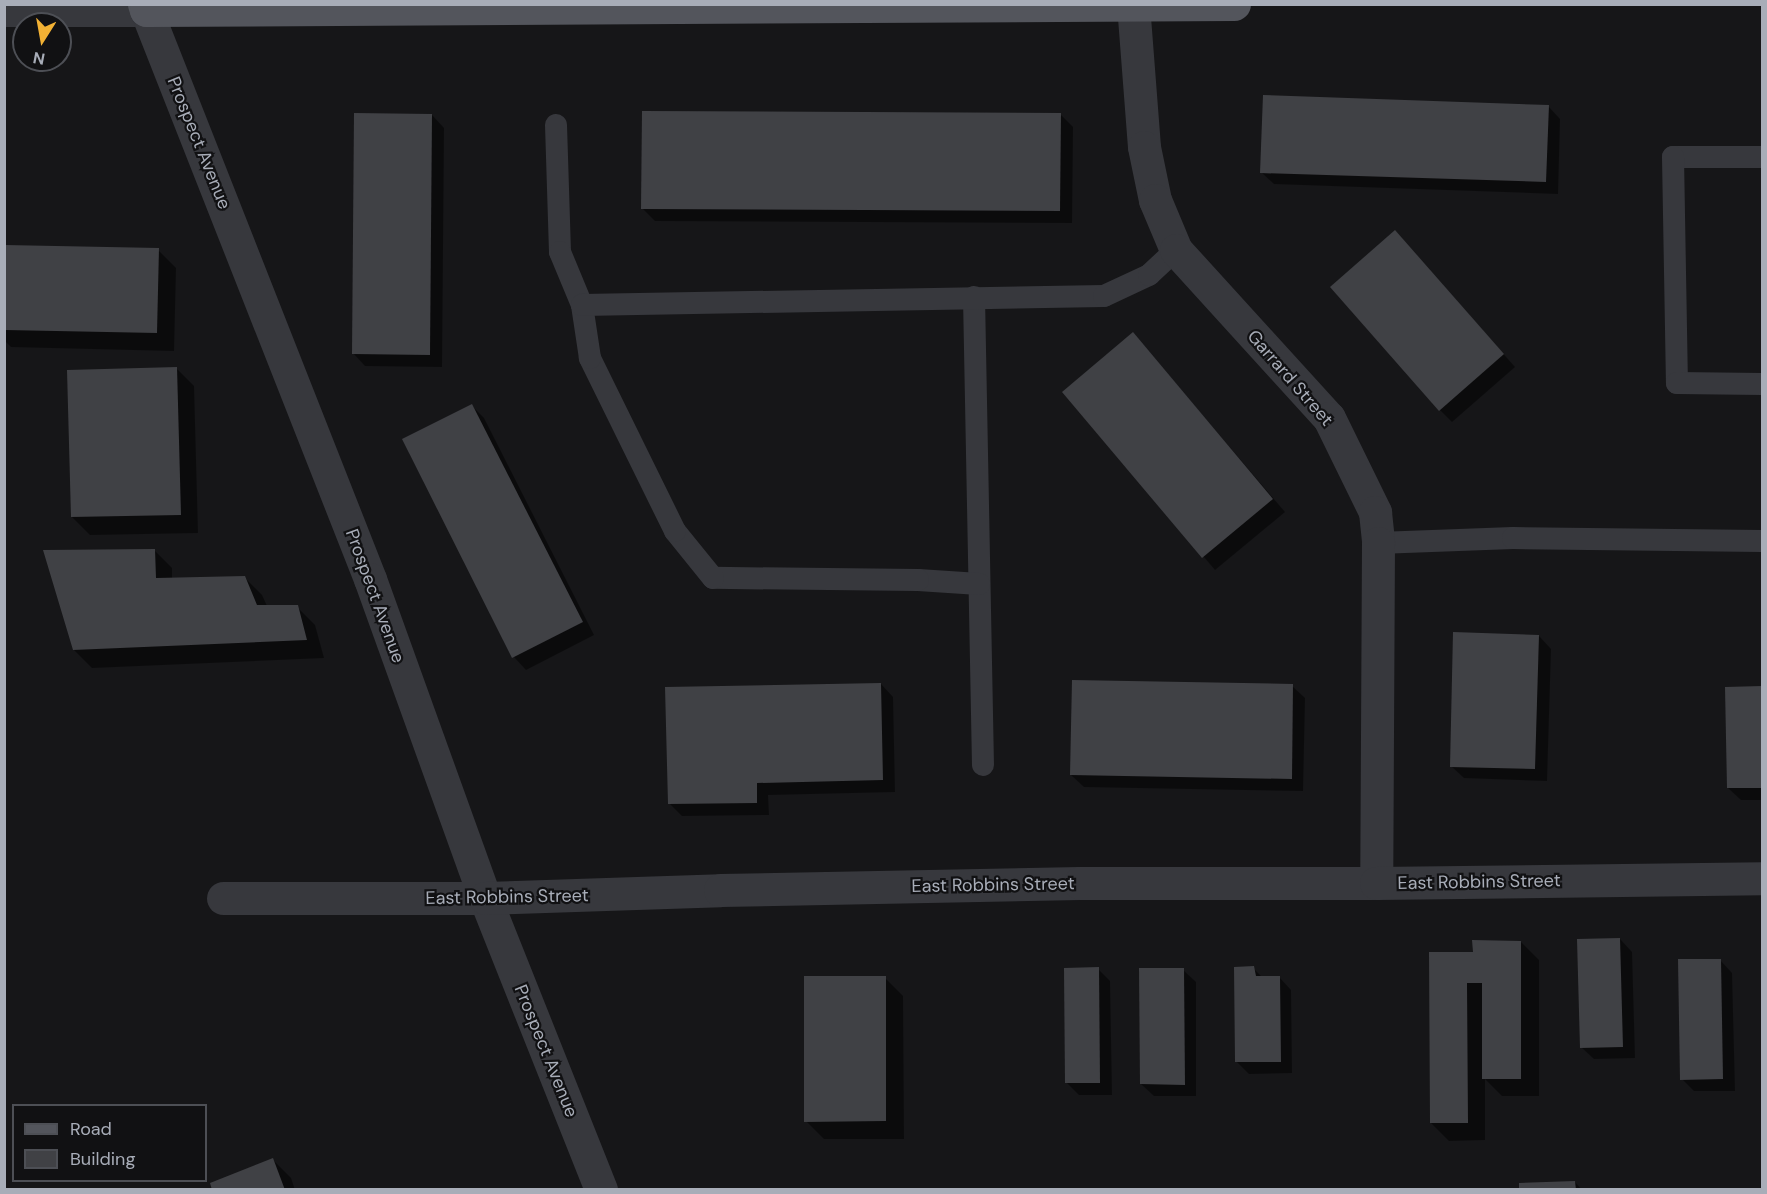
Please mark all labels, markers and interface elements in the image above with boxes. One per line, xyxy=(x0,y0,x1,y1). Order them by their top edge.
north arrow xyxy=(12,12,72,72)
text: N xyxy=(31,47,47,70)
street label: Prospect Avenue xyxy=(163,74,235,212)
street label: Garrard Street xyxy=(1243,326,1337,430)
street label: Prospect Avenue xyxy=(341,526,409,666)
street label: East Robbins Street xyxy=(1397,870,1561,894)
street label: East Robbins Street xyxy=(911,873,1075,897)
street label: East Robbins Street xyxy=(425,885,589,909)
street label: Prospect Avenue xyxy=(510,982,582,1120)
legend xyxy=(12,1104,207,1182)
text: Road xyxy=(70,1117,112,1141)
text: Building xyxy=(70,1147,135,1171)

